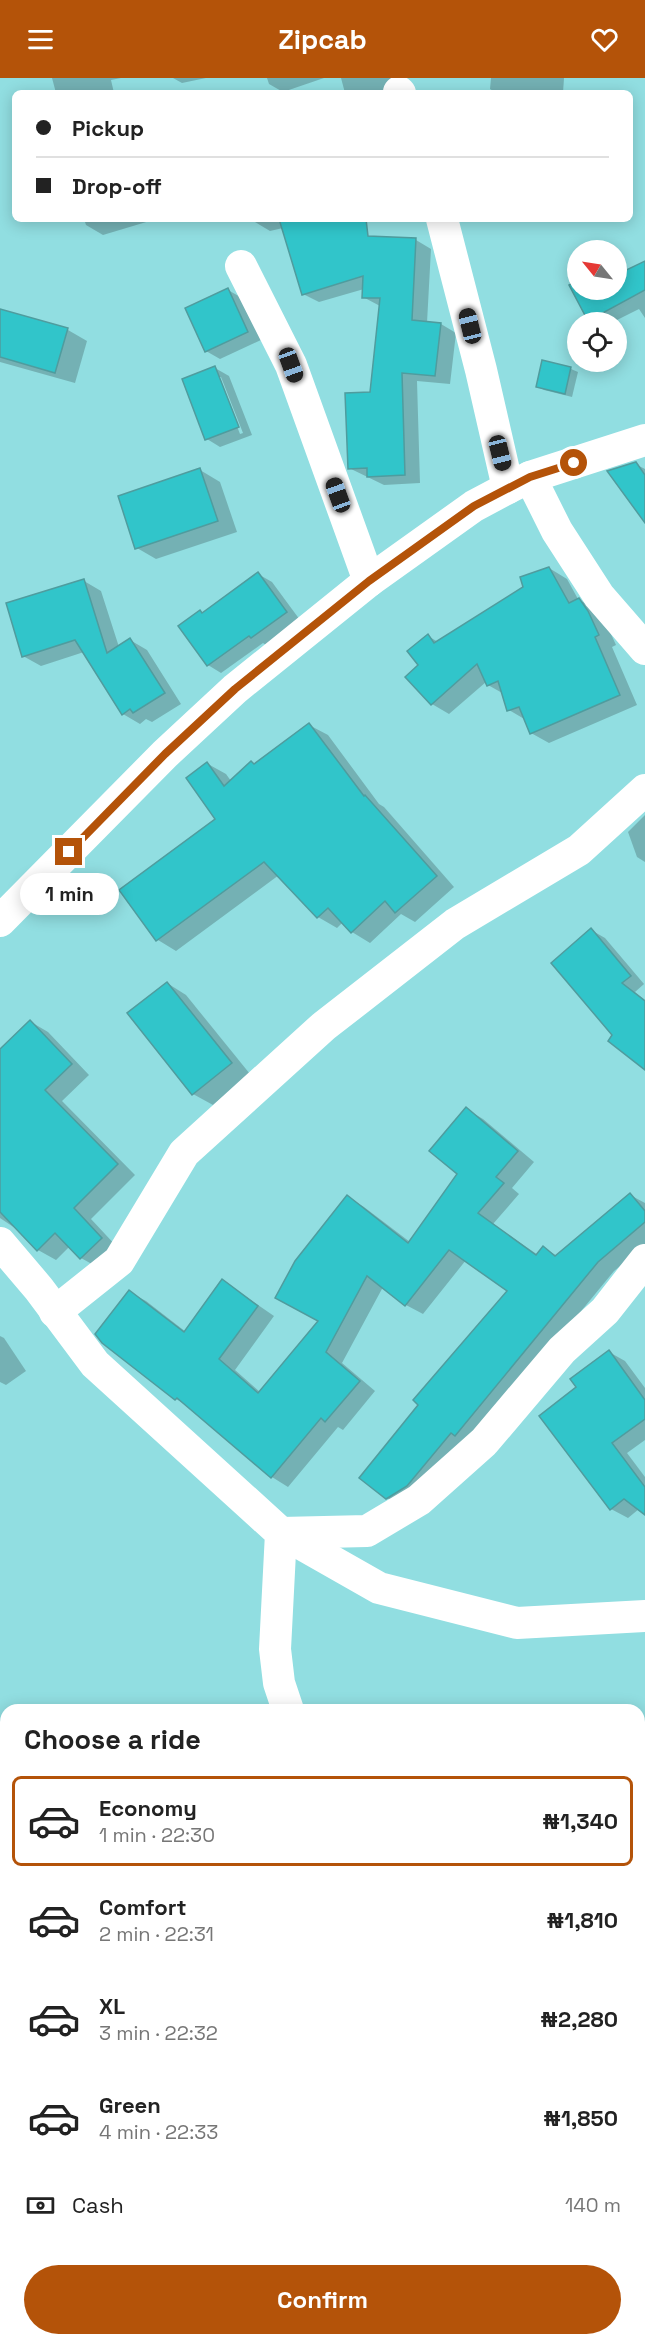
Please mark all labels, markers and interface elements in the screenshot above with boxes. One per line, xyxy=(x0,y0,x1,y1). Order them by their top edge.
text: Zipcab xyxy=(278,22,367,57)
icon: menu xyxy=(24,23,57,56)
icon: heart xyxy=(588,23,621,56)
text: Pickup xyxy=(72,114,144,142)
text: Drop-off xyxy=(72,172,162,200)
north arrow xyxy=(567,240,627,300)
map controls xyxy=(567,240,627,372)
car xyxy=(457,306,483,346)
button: locate xyxy=(567,312,627,372)
car xyxy=(276,345,306,385)
car xyxy=(487,433,513,473)
route start xyxy=(560,449,587,476)
car xyxy=(323,475,353,515)
route end xyxy=(55,838,82,865)
callout: 1 min xyxy=(20,873,118,915)
text: 1 min xyxy=(45,881,94,907)
text: Choose a ride xyxy=(24,1722,201,1757)
icon: car xyxy=(27,1794,81,1848)
text: Economy xyxy=(99,1794,197,1822)
text: ₦1,340 xyxy=(542,1807,618,1835)
text: 1 min · 22:30 xyxy=(99,1822,215,1848)
icon: car xyxy=(27,1893,81,1947)
text: Comfort xyxy=(99,1893,187,1921)
text: ₦1,810 xyxy=(546,1906,618,1934)
text: 2 min · 22:31 xyxy=(99,1921,214,1947)
icon: car xyxy=(27,1992,81,2046)
text: XL xyxy=(99,1992,125,2020)
text: ₦2,280 xyxy=(540,2005,618,2033)
text: 3 min · 22:32 xyxy=(99,2020,218,2046)
icon: car xyxy=(27,2091,81,2145)
text: Green xyxy=(99,2091,161,2119)
text: ₦1,850 xyxy=(543,2104,618,2132)
text: 4 min · 22:33 xyxy=(99,2119,218,2145)
icon: cash xyxy=(24,2189,57,2222)
text: Cash xyxy=(72,2191,124,2219)
text: 140 m xyxy=(565,2192,621,2218)
button: Confirm xyxy=(24,2265,621,2334)

